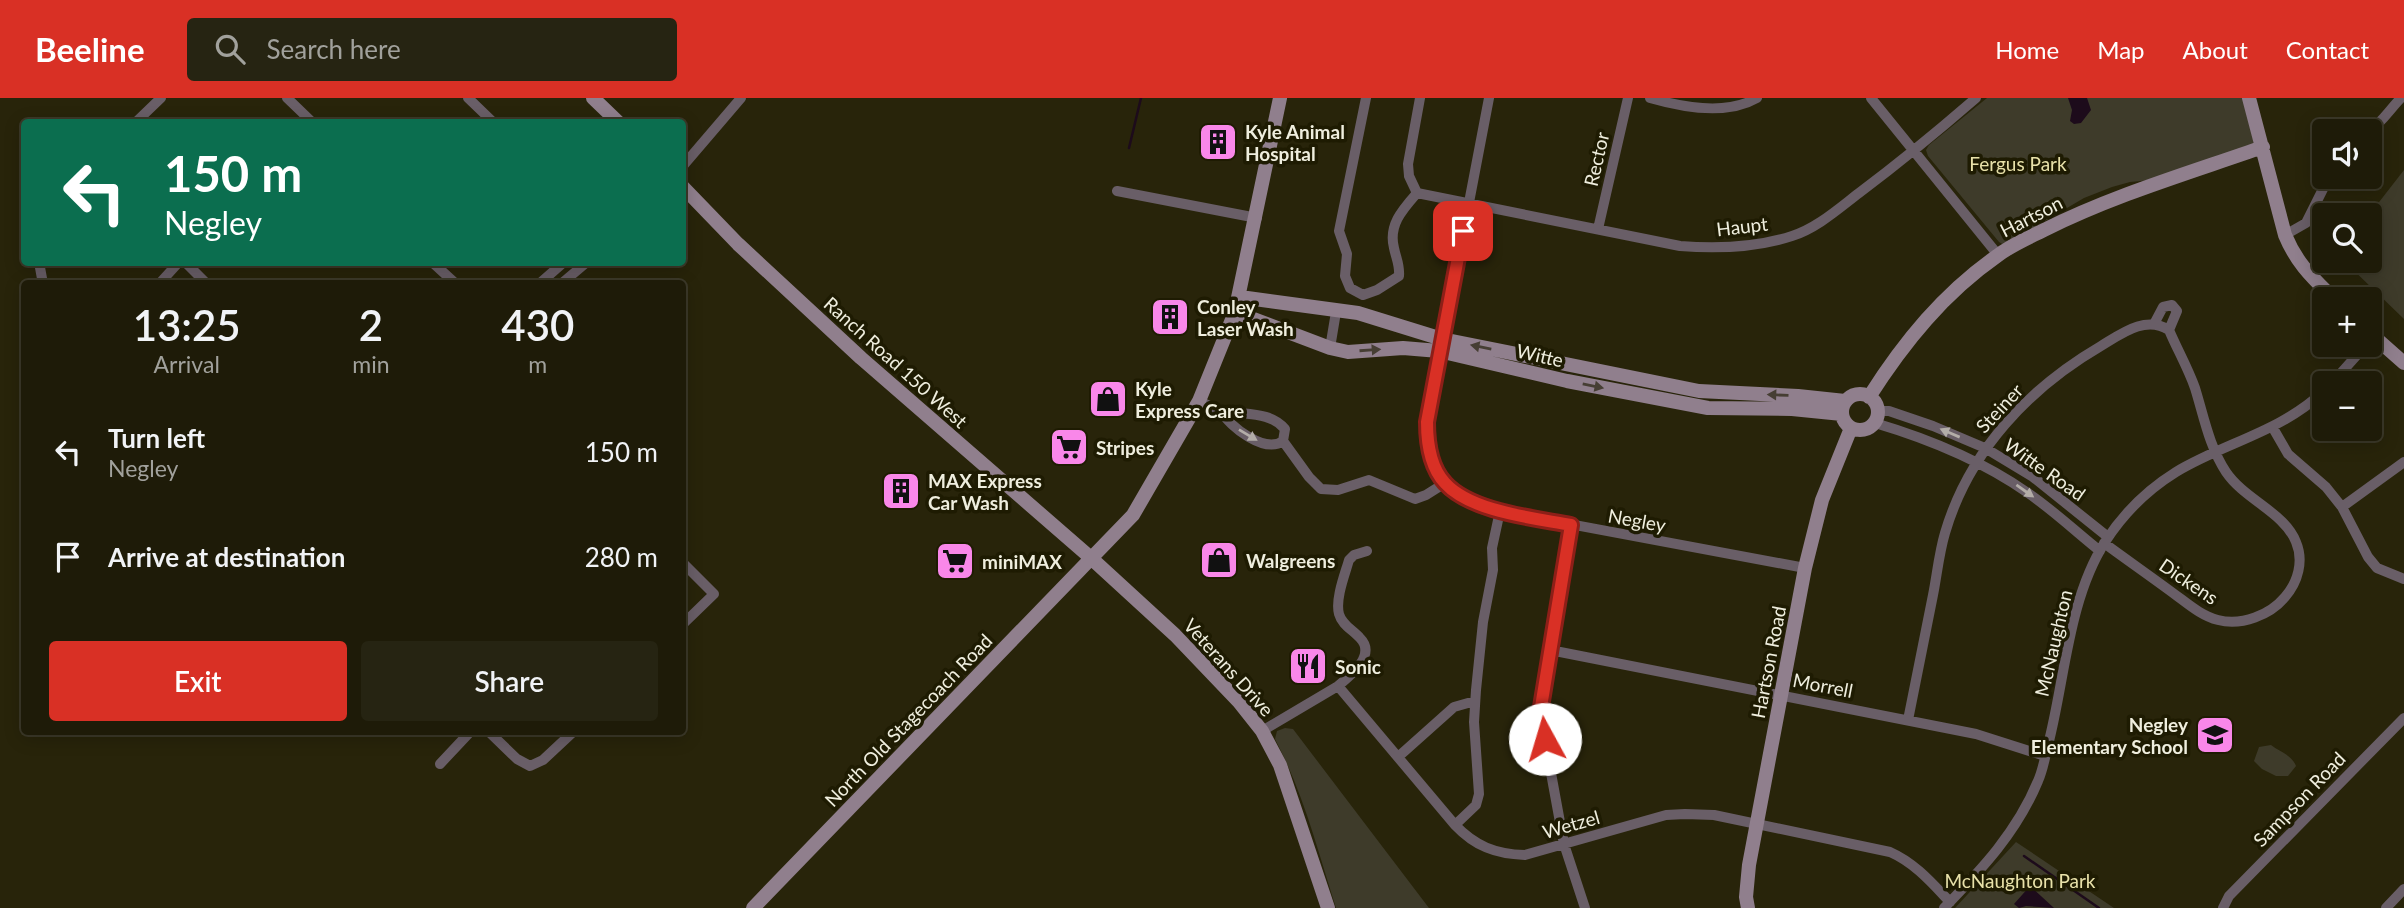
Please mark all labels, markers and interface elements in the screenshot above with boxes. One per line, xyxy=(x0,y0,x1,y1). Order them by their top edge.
search box xyxy=(187,18,677,81)
text: Beeline xyxy=(35,29,145,69)
icon: search xyxy=(211,30,249,68)
text: Search here xyxy=(267,33,401,65)
text: Home xyxy=(1995,35,2059,64)
text: Map xyxy=(2097,35,2145,64)
text: About xyxy=(2183,35,2248,64)
text: Contact xyxy=(2286,35,2369,64)
map controls xyxy=(2312,119,2382,441)
button: sound xyxy=(2312,119,2382,189)
place label: Kyle Animal Hospital xyxy=(1245,120,1345,165)
building icon: Kyle Animal Hospital xyxy=(1197,121,1239,163)
street label: Rector xyxy=(1579,130,1613,188)
text: 150 m xyxy=(164,144,302,202)
icon: left xyxy=(49,147,140,238)
park label: Fergus Park xyxy=(1969,152,2067,175)
street label: Hartson xyxy=(1996,191,2066,241)
pin xyxy=(1433,201,1493,261)
text: Negley xyxy=(164,203,262,242)
button: search xyxy=(2312,203,2382,273)
street label: Haupt xyxy=(1715,211,1769,241)
icon: arrive xyxy=(1444,212,1482,250)
button: + xyxy=(2312,287,2382,357)
street label: Ranch Road 150 West xyxy=(820,292,972,432)
place label: Conley Laser Wash xyxy=(1197,295,1294,340)
building icon: Conley Laser Wash xyxy=(1149,296,1191,338)
text: 13:25 xyxy=(133,300,241,350)
text: 2 xyxy=(359,300,383,350)
text: 430 xyxy=(501,300,574,350)
street label: Witte xyxy=(1514,338,1566,372)
one-way arrow xyxy=(1470,342,1492,353)
one-way arrow xyxy=(1359,345,1381,356)
text: Arrival xyxy=(154,350,220,378)
text: min xyxy=(352,350,390,378)
text: m xyxy=(528,350,547,378)
button: − xyxy=(2312,371,2382,441)
place label: Kyle Express Care xyxy=(1135,377,1244,422)
shop icon: Kyle Express Care xyxy=(1087,378,1129,420)
street label: Steiner xyxy=(1971,379,2028,437)
one-way arrow xyxy=(1582,380,1604,391)
one-way arrow xyxy=(1766,389,1788,401)
text: Turn left xyxy=(108,422,205,454)
supermarket icon: Stripes xyxy=(1048,426,1090,468)
one-way arrow xyxy=(1940,427,1960,439)
one-way arrow xyxy=(1239,429,1258,442)
icon: left xyxy=(49,433,87,471)
street label: Witte Road xyxy=(2000,433,2090,505)
text: 150 m xyxy=(585,436,658,468)
place label: Stripes xyxy=(1096,436,1154,459)
text: Negley xyxy=(108,454,178,482)
place label: MAX Express Car Wash xyxy=(928,469,1042,514)
building icon: MAX Express Car Wash xyxy=(880,470,922,512)
one-way arrow xyxy=(2016,484,2034,498)
street label: Negley xyxy=(1606,504,1668,536)
icon: arrive xyxy=(49,538,87,576)
shop icon: Walgreens xyxy=(1198,539,1240,581)
supermarket icon: miniMAX xyxy=(934,540,976,582)
text: Arrive at destination xyxy=(108,541,345,573)
text: 280 m xyxy=(585,541,658,573)
place label: Walgreens xyxy=(1246,549,1335,572)
place label: miniMAX xyxy=(982,550,1062,573)
street label: Dickens xyxy=(2155,553,2223,609)
street label: McNaughton xyxy=(2030,587,2076,699)
street label: Hartson Road xyxy=(1746,604,1790,720)
street label: Veterans Drive xyxy=(1179,613,1279,721)
street label: North Old Stagecoach Road xyxy=(820,629,996,811)
button: Exit xyxy=(49,641,347,721)
button: Share xyxy=(361,641,658,721)
restaurant icon: Sonic xyxy=(1287,645,1329,687)
place label: Sonic xyxy=(1335,655,1381,678)
street label: Morrell xyxy=(1791,668,1855,702)
position arrow xyxy=(1508,702,1582,776)
place label: Negley Elementary School xyxy=(2031,713,2189,758)
school or university icon: Negley Elementary School xyxy=(2194,714,2236,756)
street label: Sampson Road xyxy=(2248,747,2350,851)
street label: Wetzel xyxy=(1540,805,1602,843)
park label: McNaughton Park xyxy=(1944,869,2096,892)

